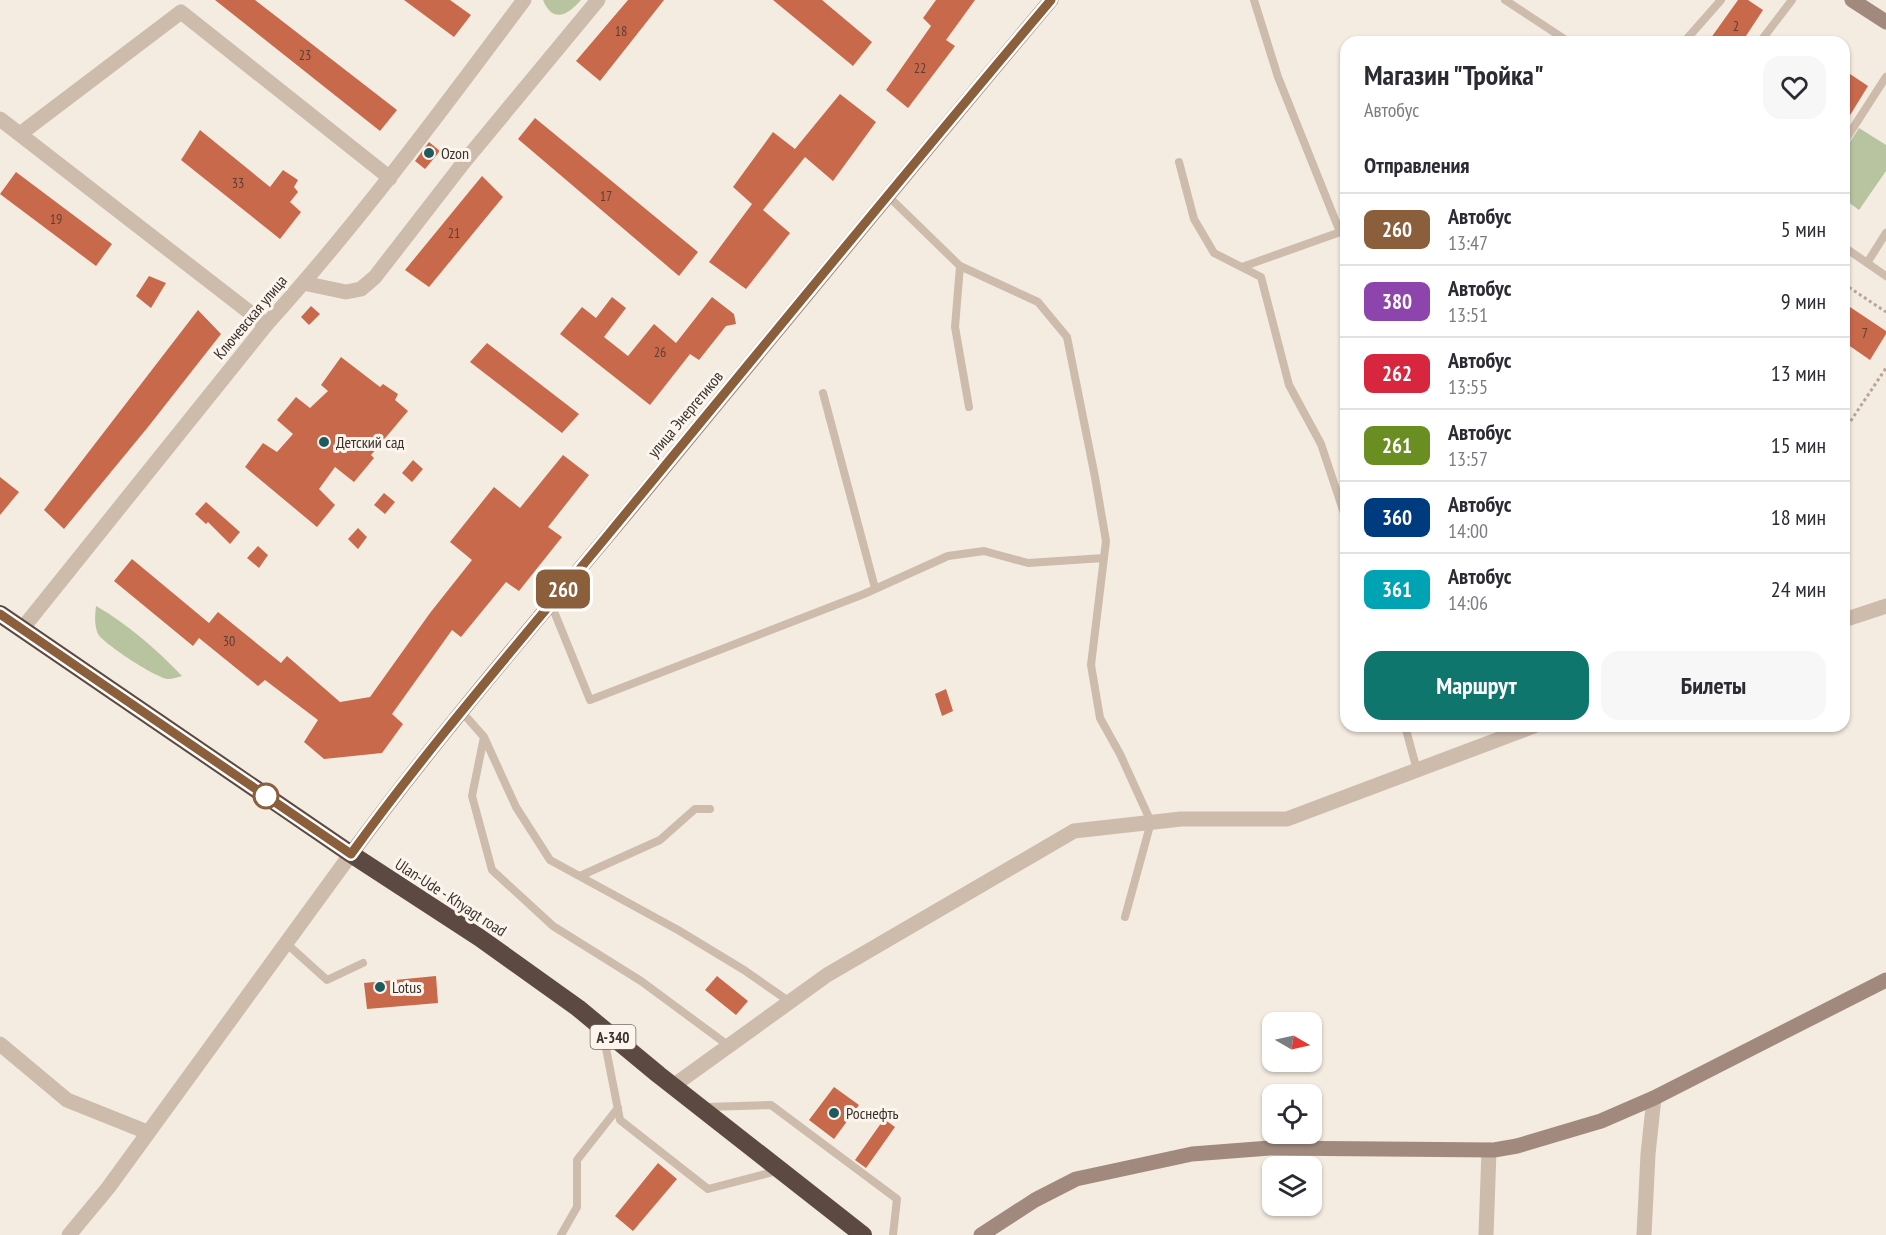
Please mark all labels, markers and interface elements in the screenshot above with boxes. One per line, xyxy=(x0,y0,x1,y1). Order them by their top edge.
house number: 2 xyxy=(1733,17,1739,35)
house number: 18 xyxy=(615,22,627,40)
house number: 23 xyxy=(299,46,311,64)
text: Магазин "Тройка" xyxy=(1364,56,1544,93)
button: heart xyxy=(1763,56,1826,119)
house number: 22 xyxy=(914,59,926,77)
text: Автобус xyxy=(1364,97,1419,123)
place label: Ozon xyxy=(441,143,469,163)
marker: Ozon xyxy=(422,146,436,160)
text: Отправления xyxy=(1364,151,1470,179)
house number: 33 xyxy=(232,174,244,192)
house number: 17 xyxy=(600,187,612,205)
text: Автобус xyxy=(1448,202,1511,230)
house number: 19 xyxy=(50,210,62,228)
text: 5 мин xyxy=(1781,215,1826,243)
text: 260 xyxy=(1382,216,1412,243)
house number: 21 xyxy=(448,224,460,242)
text: 13:47 xyxy=(1448,230,1488,256)
street label: Ключевская улица xyxy=(209,271,291,363)
text: Автобус xyxy=(1448,274,1511,302)
text: 9 мин xyxy=(1781,287,1826,315)
text: 380 xyxy=(1382,288,1412,315)
text: 13:51 xyxy=(1448,302,1488,328)
house number: 7 xyxy=(1862,324,1868,342)
house number: 26 xyxy=(654,343,666,361)
text: Автобус xyxy=(1448,346,1511,374)
text: 13 мин xyxy=(1771,359,1826,387)
text: 262 xyxy=(1382,360,1412,387)
street label: улица Энергетиков xyxy=(643,367,727,461)
text: 13:55 xyxy=(1448,374,1488,400)
text: Автобус xyxy=(1448,418,1511,446)
text: 15 мин xyxy=(1771,431,1826,459)
place label: Детский сад xyxy=(336,432,404,452)
text: 261 xyxy=(1382,432,1412,459)
marker: Детский сад xyxy=(317,435,331,449)
text: 13:57 xyxy=(1448,446,1488,472)
text: Автобус xyxy=(1448,490,1511,518)
text: 18 мин xyxy=(1771,503,1826,531)
text: 360 xyxy=(1382,504,1412,531)
text: 14:00 xyxy=(1448,518,1488,544)
text: Автобус xyxy=(1448,562,1511,590)
line badge: 260 xyxy=(528,570,598,608)
text: 24 мин xyxy=(1771,575,1826,603)
text: 260 xyxy=(548,576,578,603)
text: 361 xyxy=(1382,576,1412,603)
text: 14:06 xyxy=(1448,590,1488,616)
house number: 30 xyxy=(223,632,235,650)
button: Маршрут xyxy=(1364,651,1589,720)
button: Билеты xyxy=(1601,651,1826,720)
unlabelled marker xyxy=(253,783,279,809)
street label: Ulan-Ude - Khyagt road xyxy=(391,854,511,941)
place label: Lotus xyxy=(392,977,422,997)
marker: Lotus xyxy=(373,980,387,994)
north arrow xyxy=(1262,1012,1322,1072)
map controls xyxy=(1262,1012,1322,1216)
road number: А-340 xyxy=(590,1025,636,1049)
button: locate xyxy=(1262,1084,1322,1144)
place label: Роснефть xyxy=(846,1103,899,1123)
marker: Роснефть xyxy=(827,1106,841,1120)
button: layers xyxy=(1262,1156,1322,1216)

